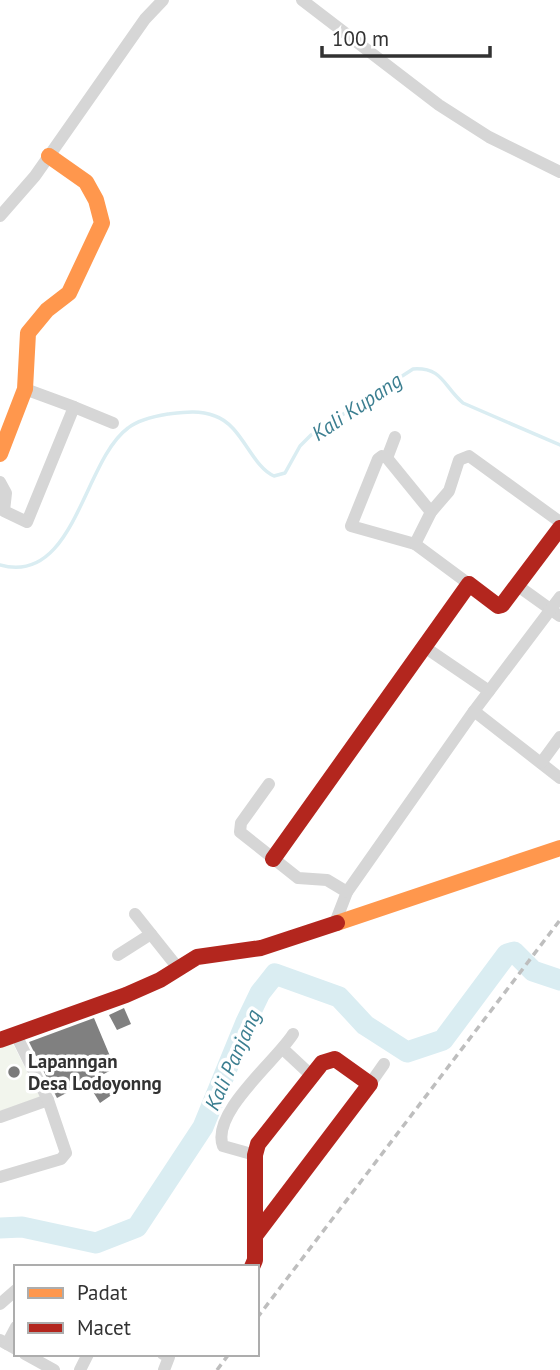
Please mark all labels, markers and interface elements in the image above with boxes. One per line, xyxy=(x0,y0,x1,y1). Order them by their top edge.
scale bar xyxy=(322,14,490,58)
text: 100 m xyxy=(332,25,389,52)
water label: Kali Kupang xyxy=(306,366,407,447)
water label: Kali Panjang xyxy=(198,1005,267,1115)
place label: Lapanngan Desa Lodoyonng xyxy=(28,1049,162,1095)
marker: Lapanngan Desa Lodoyonng xyxy=(6,1064,22,1080)
legend xyxy=(14,1265,259,1356)
text: Padat xyxy=(77,1279,127,1306)
text: Macet xyxy=(77,1314,131,1341)

